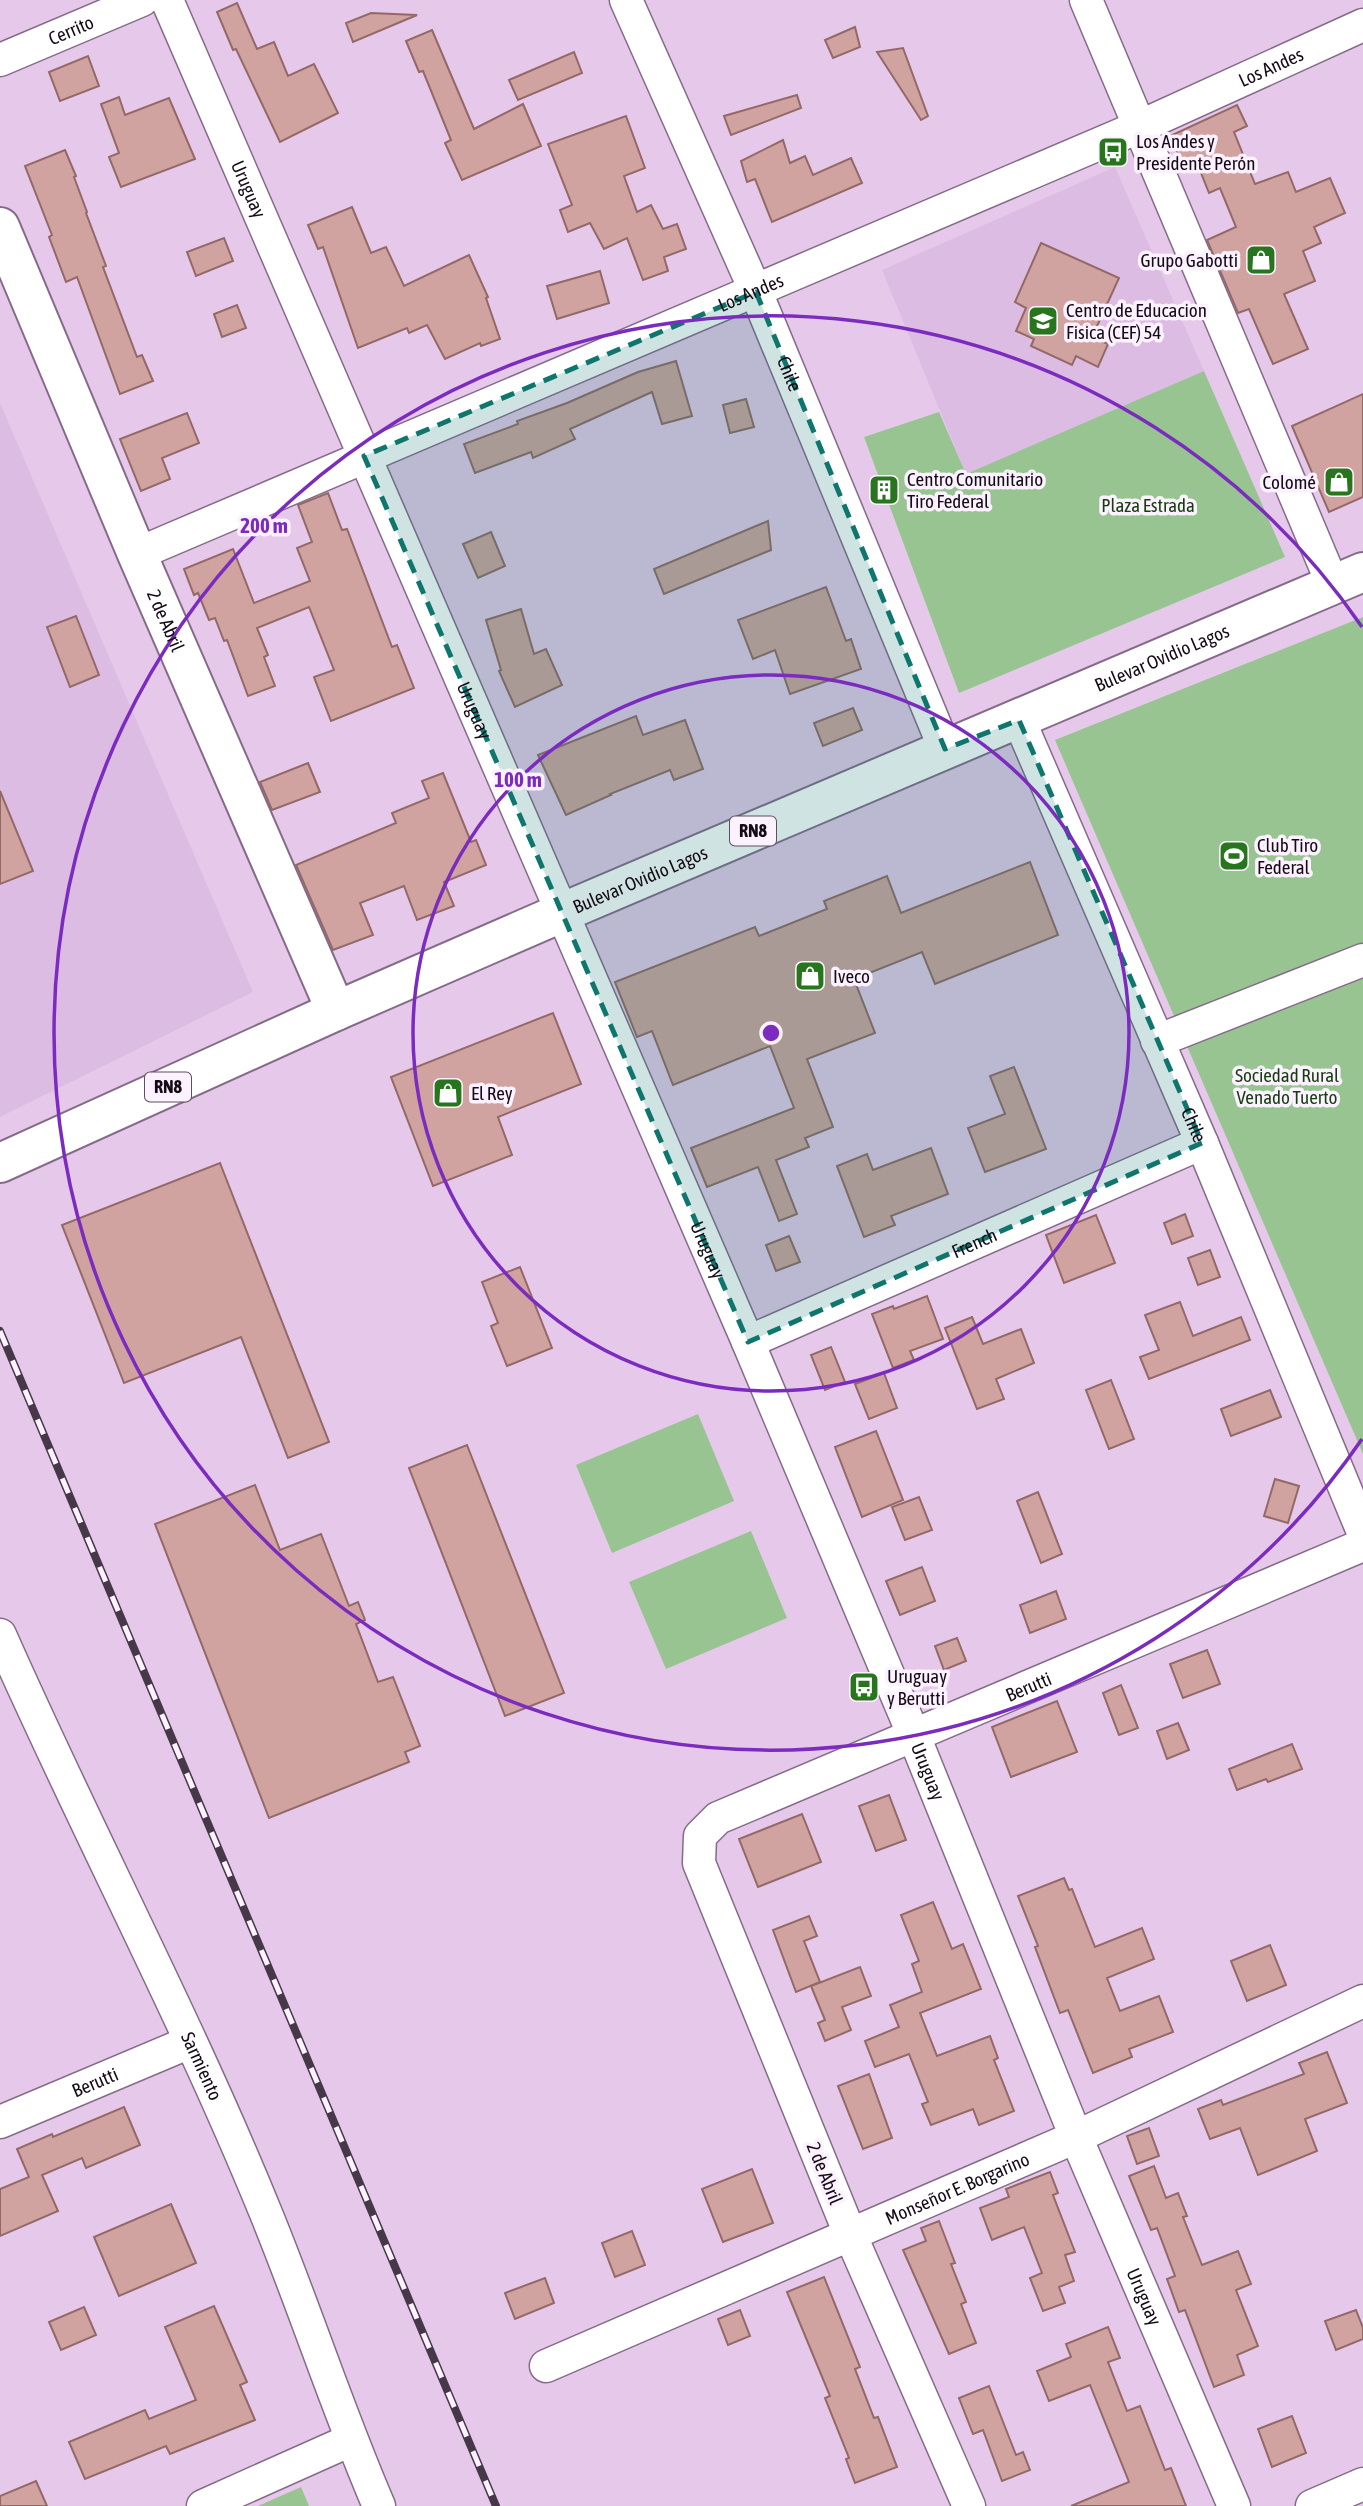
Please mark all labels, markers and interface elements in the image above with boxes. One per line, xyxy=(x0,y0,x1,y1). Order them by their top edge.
street label: Cerrito xyxy=(45,11,97,49)
street label: Los Andes xyxy=(1235,43,1307,91)
place label: Los Andes y Presidente Perón xyxy=(1136,130,1255,174)
bus stop icon: Los Andes y Presidente Perón xyxy=(1096,135,1130,169)
street label: Uruguay xyxy=(227,157,271,221)
shop icon: Grupo Gabotti xyxy=(1244,243,1278,277)
place label: Grupo Gabotti xyxy=(1140,249,1238,271)
street label: Los Andes xyxy=(715,269,787,316)
place label: Centro de Educacion Fisica (CEF) 54 xyxy=(1066,299,1207,343)
school or university icon: Centro de Educacion Fisica (CEF) 54 xyxy=(1026,304,1060,338)
street label: Chile xyxy=(773,353,807,394)
shop icon: Colomé xyxy=(1322,465,1356,499)
place label: Centro Comunitario Tiro Federal xyxy=(907,468,1043,512)
place label: Colomé xyxy=(1262,471,1316,493)
building icon: Centro Comunitario Tiro Federal xyxy=(867,473,901,507)
park label: Plaza Estrada xyxy=(1101,494,1195,516)
text: 200 m xyxy=(240,513,288,537)
street label: 2 de Abril xyxy=(143,586,189,655)
street label: Bulevar Ovidio Lagos xyxy=(1091,619,1233,696)
street label: Uruguay xyxy=(452,678,497,742)
text: 100 m xyxy=(494,767,542,791)
road number: RN8 xyxy=(730,816,776,846)
place label: Club Tiro Federal xyxy=(1257,834,1318,878)
sports icon: Club Tiro Federal xyxy=(1217,839,1251,873)
street label: Bulevar Ovidio Lagos xyxy=(569,841,711,918)
shop icon: Iveco xyxy=(793,959,827,993)
place label: Iveco xyxy=(833,965,870,987)
centre of rings xyxy=(759,1021,783,1045)
park label: Sociedad Rural Venado Tuerto xyxy=(1235,1064,1339,1108)
road number: RN8 xyxy=(145,1072,191,1102)
shop icon: El Rey xyxy=(431,1076,465,1110)
place label: El Rey xyxy=(471,1082,513,1104)
street label: Chile xyxy=(1177,1104,1211,1145)
street label: Uruguay xyxy=(686,1218,730,1282)
street label: French xyxy=(948,1223,1000,1262)
place label: Uruguay y Berutti xyxy=(887,1665,947,1709)
street label: Berutti xyxy=(1002,1667,1055,1706)
bus stop icon: Uruguay y Berutti xyxy=(847,1670,881,1704)
street label: Uruguay xyxy=(907,1739,950,1803)
street label: Sarmiento xyxy=(177,2028,227,2104)
street label: Berutti xyxy=(69,2063,121,2101)
street label: 2 de Abril xyxy=(803,2139,847,2207)
street label: Monseñor E. Borgarino xyxy=(882,2148,1033,2229)
street label: Uruguay xyxy=(1122,2265,1166,2329)

